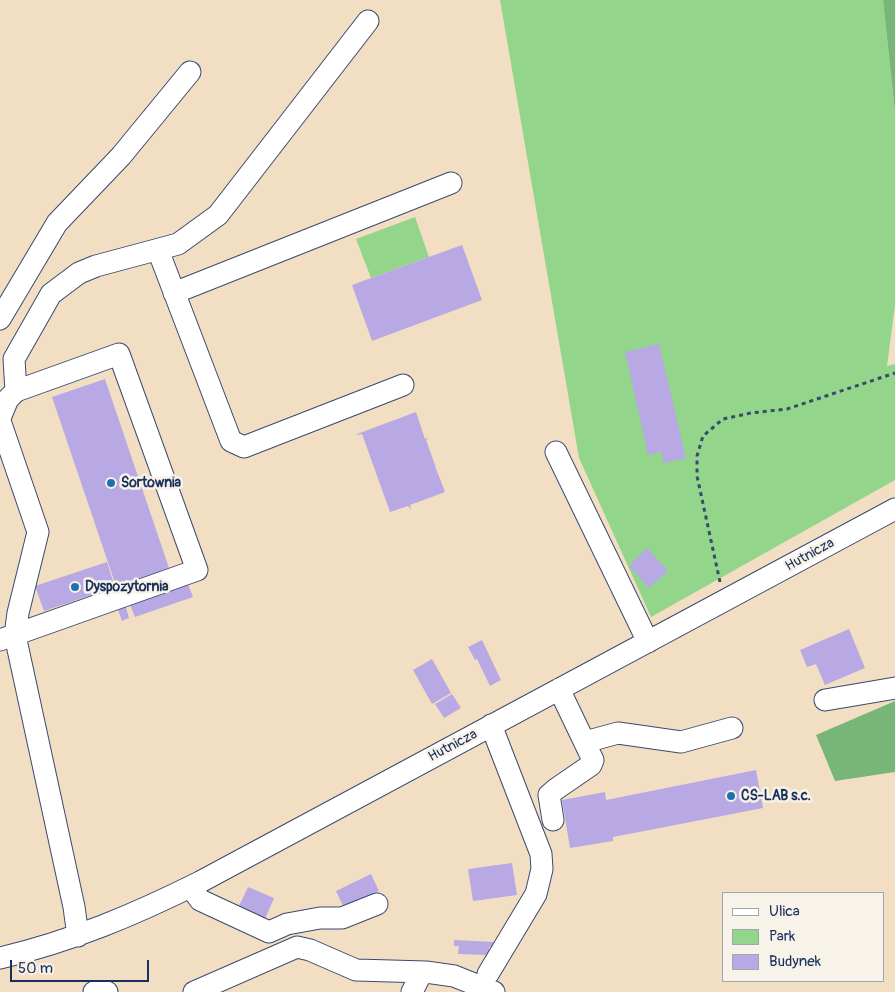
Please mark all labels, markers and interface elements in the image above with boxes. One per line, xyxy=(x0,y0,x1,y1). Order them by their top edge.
place label: Sortownia xyxy=(121,475,181,491)
marker: Sortownia xyxy=(105,477,117,489)
street label: Hutnicza xyxy=(783,535,837,575)
place label: Dyspozytornia xyxy=(85,579,168,595)
marker: Dyspozytornia xyxy=(69,581,81,593)
street label: Hutnicza xyxy=(426,726,480,766)
place label: CS-LAB s.c. xyxy=(741,788,811,804)
marker: CS-LAB s.c. xyxy=(725,790,737,802)
legend xyxy=(722,892,885,982)
text: Ulica xyxy=(769,902,800,921)
text: Park xyxy=(769,927,795,946)
scale bar xyxy=(12,950,151,982)
text: Budynek xyxy=(769,952,821,971)
text: 50 m xyxy=(18,959,53,978)

